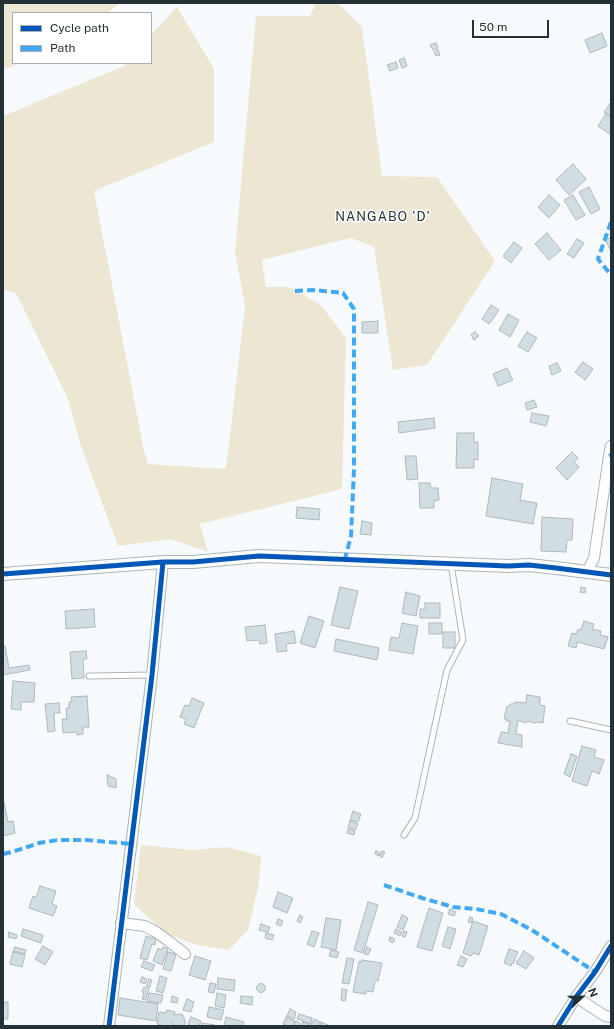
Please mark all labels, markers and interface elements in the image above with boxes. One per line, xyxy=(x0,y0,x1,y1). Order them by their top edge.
legend xyxy=(12,12,152,64)
scale bar xyxy=(474,12,551,38)
text: 50 m xyxy=(479,20,507,34)
text: Cycle path xyxy=(50,21,109,35)
text: Path xyxy=(50,41,76,55)
district label: NANGABO 'D' xyxy=(335,209,431,225)
north arrow xyxy=(562,977,602,1017)
text: N xyxy=(586,986,600,999)

